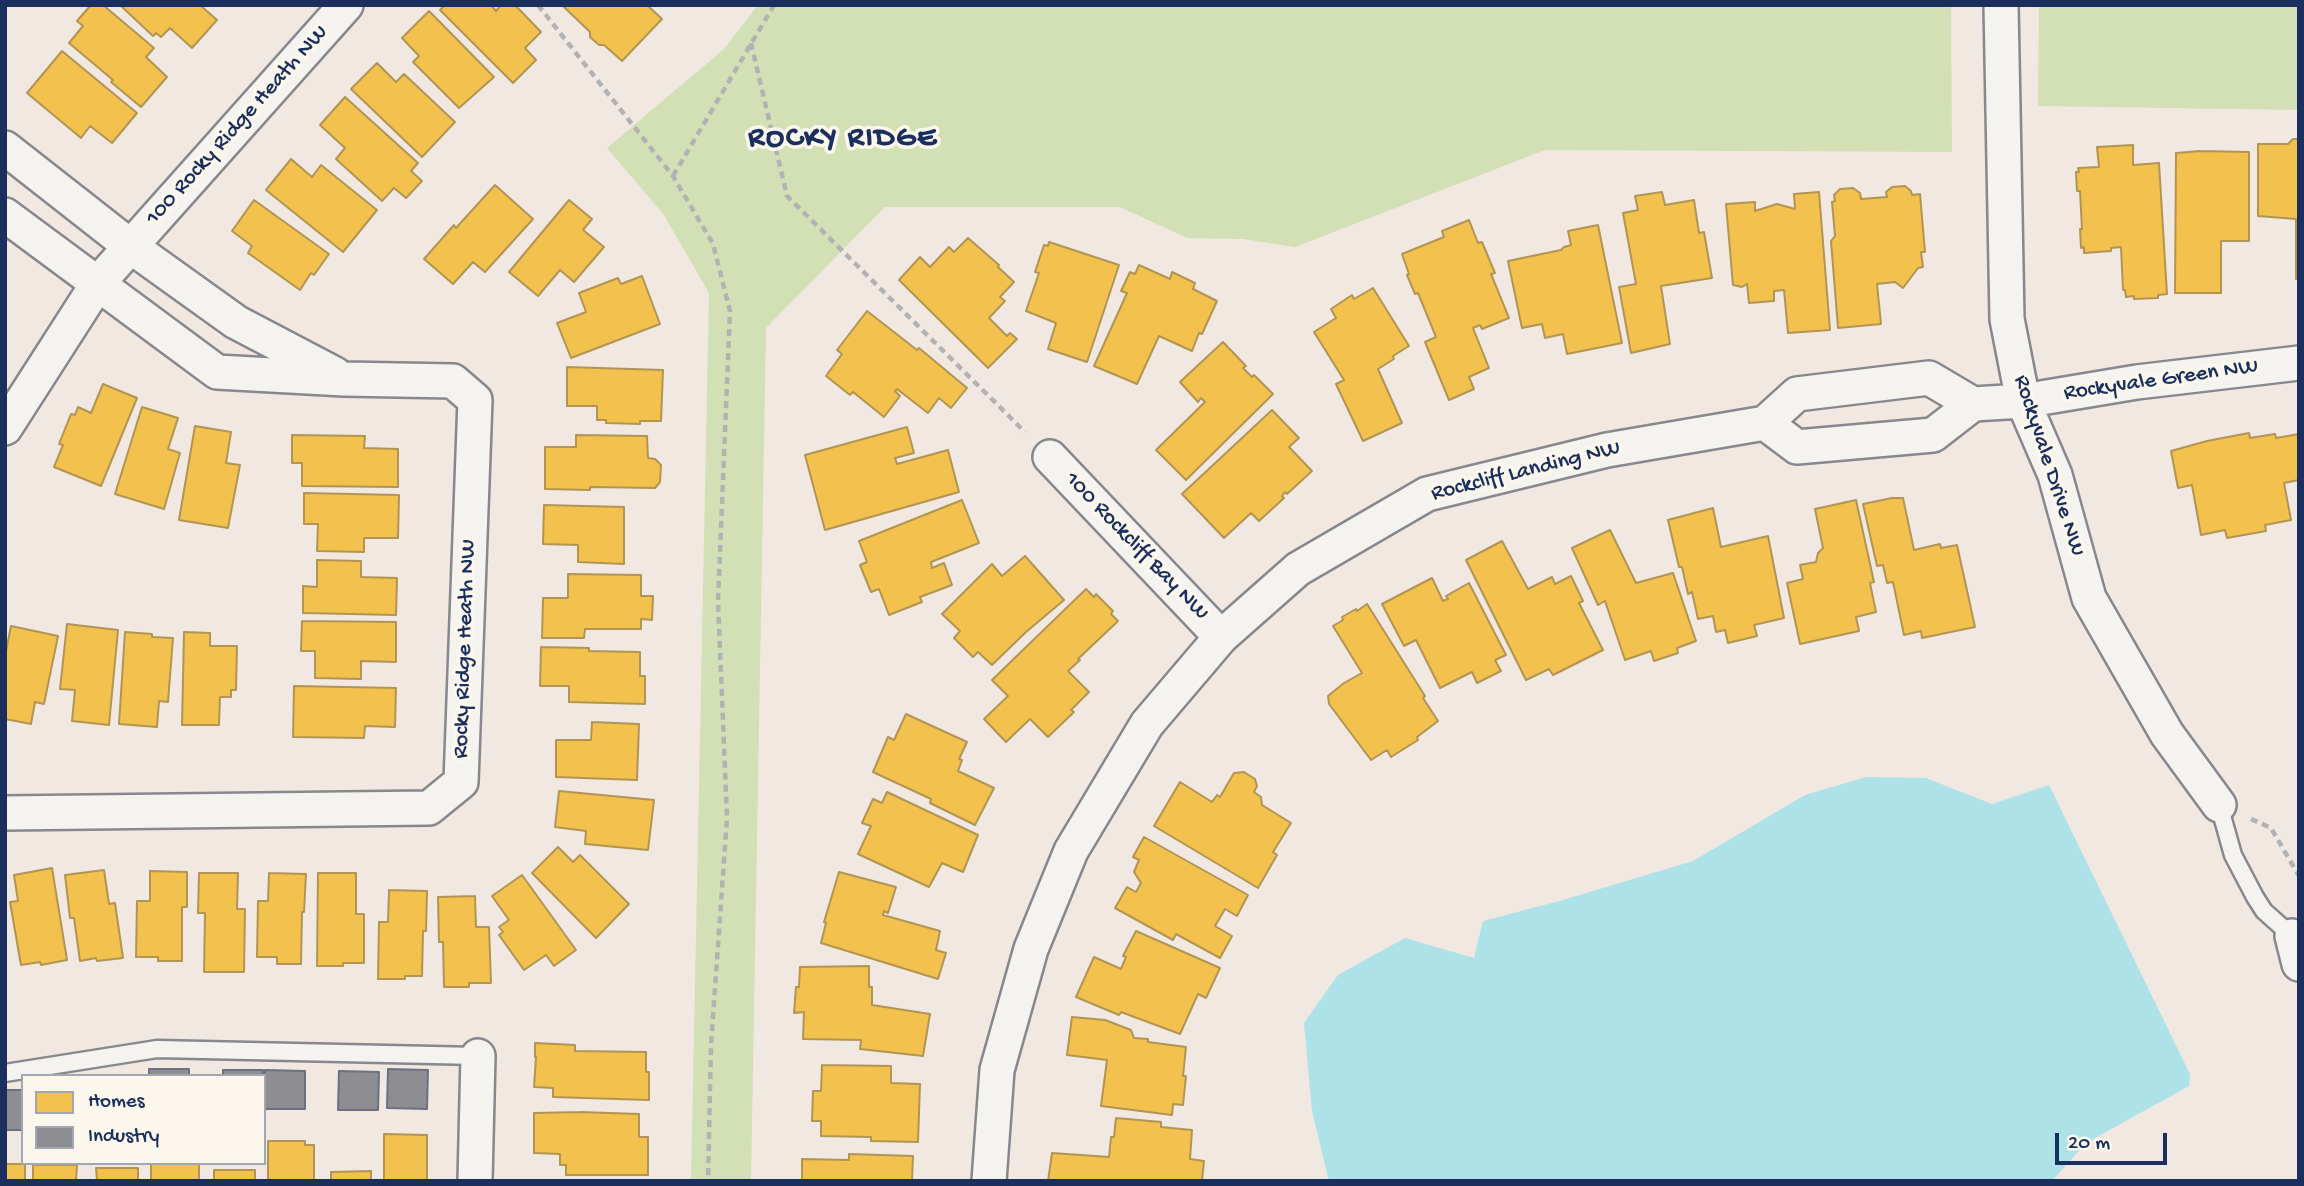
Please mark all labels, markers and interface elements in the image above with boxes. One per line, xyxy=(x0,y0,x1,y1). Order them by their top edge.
street label: 100 Rocky Ridge Heath NW xyxy=(141,20,335,232)
district label: ROCKY RIDGE xyxy=(750,122,936,158)
street label: Rockyvale Green NW xyxy=(2062,354,2260,408)
street label: Rockyvale Drive NW xyxy=(2006,372,2090,560)
street label: Rockcliff Landing NW xyxy=(1429,435,1623,509)
street label: 100 Rockcliff Bay NW xyxy=(1058,467,1214,627)
street label: Rocky Ridge Heath NW xyxy=(448,539,484,759)
legend xyxy=(21,1074,266,1165)
text: Homes xyxy=(88,1090,144,1115)
scale bar xyxy=(2059,1120,2171,1164)
text: Industry xyxy=(88,1125,159,1150)
text: 20 m xyxy=(2068,1132,2110,1157)

